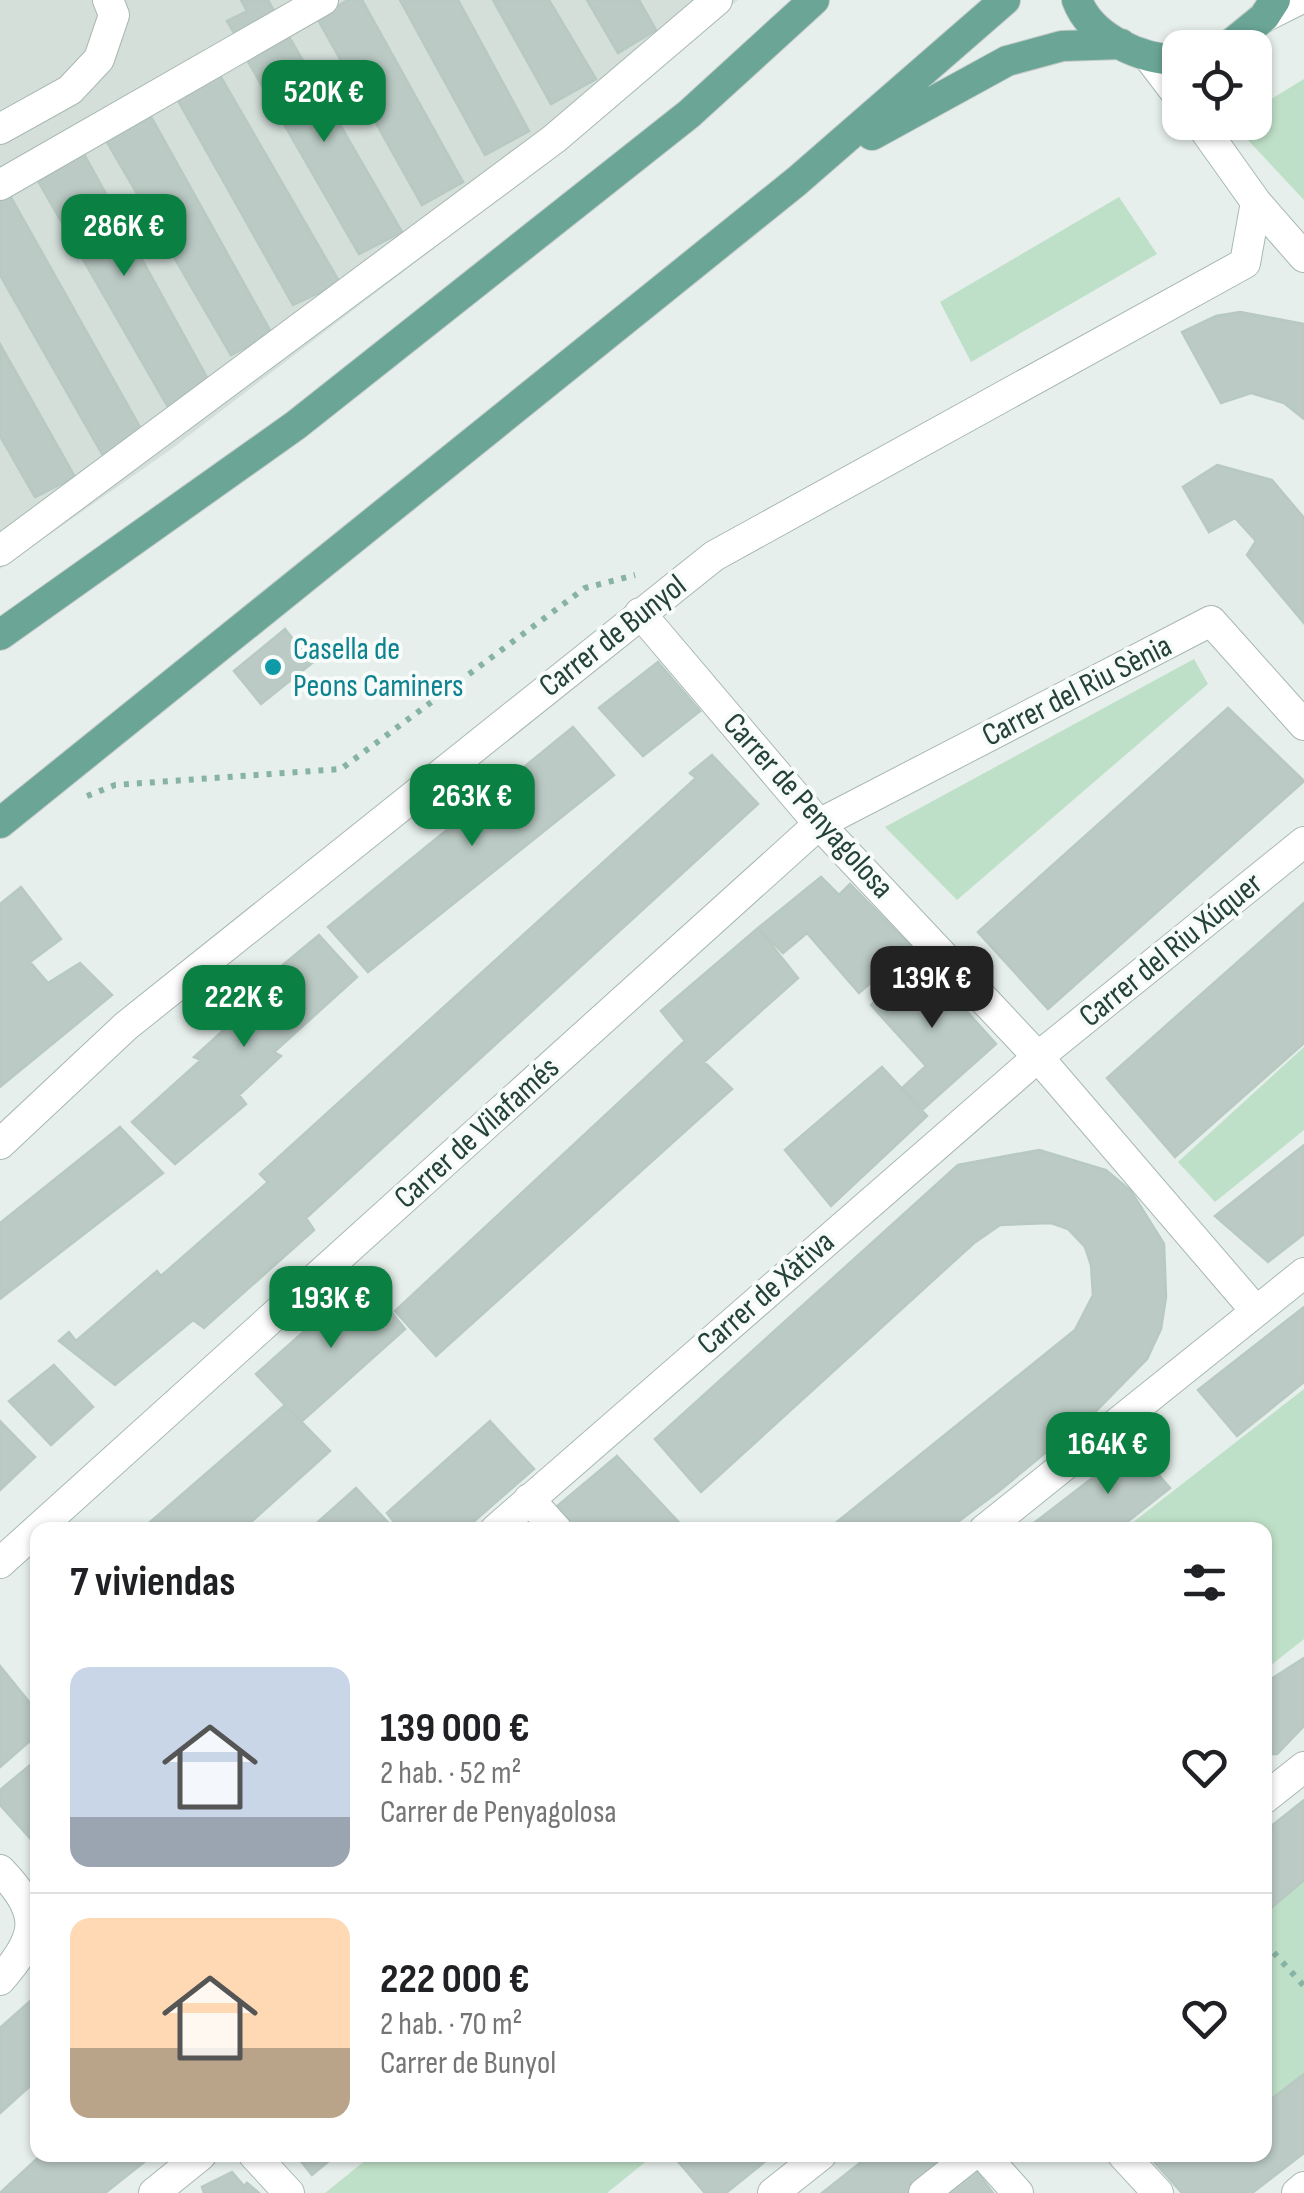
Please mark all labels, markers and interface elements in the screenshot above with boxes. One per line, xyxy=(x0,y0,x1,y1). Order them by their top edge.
map controls xyxy=(1162,30,1272,140)
button: locate xyxy=(1162,30,1272,140)
pin: 520K € xyxy=(243,60,405,145)
text: 520K € xyxy=(284,73,364,112)
pin: 286K € xyxy=(43,194,205,279)
text: 286K € xyxy=(83,207,165,246)
street label: Carrer de Bunyol xyxy=(532,566,694,706)
street label: Carrer del Riu Sènia xyxy=(976,627,1178,755)
place label: Casella de Peons Caminers xyxy=(293,630,463,706)
marker: Casella de Peons Caminers xyxy=(262,656,284,678)
street label: Carrer de Penyagolosa xyxy=(714,705,902,907)
pin: 263K € xyxy=(391,764,553,849)
text: 263K € xyxy=(432,777,512,816)
street label: Carrer del Riu Xúquer xyxy=(1072,864,1270,1036)
pin: 139K € xyxy=(851,946,1013,1031)
text: 139K € xyxy=(892,959,972,998)
pin: 222K € xyxy=(163,965,325,1050)
text: 222K € xyxy=(204,978,284,1017)
street label: Carrer de Vilafamés xyxy=(387,1049,567,1217)
street label: Carrer de Xàtiva xyxy=(689,1223,843,1363)
pin: 193K € xyxy=(250,1266,412,1351)
text: 193K € xyxy=(291,1279,371,1318)
pin: 164K € xyxy=(1027,1412,1189,1497)
text: 164K € xyxy=(1068,1425,1148,1464)
icon: filters xyxy=(1177,1555,1232,1610)
text: 7 viviendas xyxy=(70,1557,235,1608)
text: 139 000 € xyxy=(380,1703,530,1754)
icon: home xyxy=(150,1707,270,1827)
icon: heart xyxy=(1177,1740,1232,1795)
text: 2 hab. · 52 m² xyxy=(380,1754,521,1793)
text: Carrer de Penyagolosa xyxy=(380,1793,617,1832)
text: 222 000 € xyxy=(380,1954,530,2005)
icon: home xyxy=(150,1958,270,2078)
icon: heart xyxy=(1177,1991,1232,2046)
text: 2 hab. · 70 m² xyxy=(380,2005,522,2044)
text: Carrer de Bunyol xyxy=(380,2044,556,2083)

